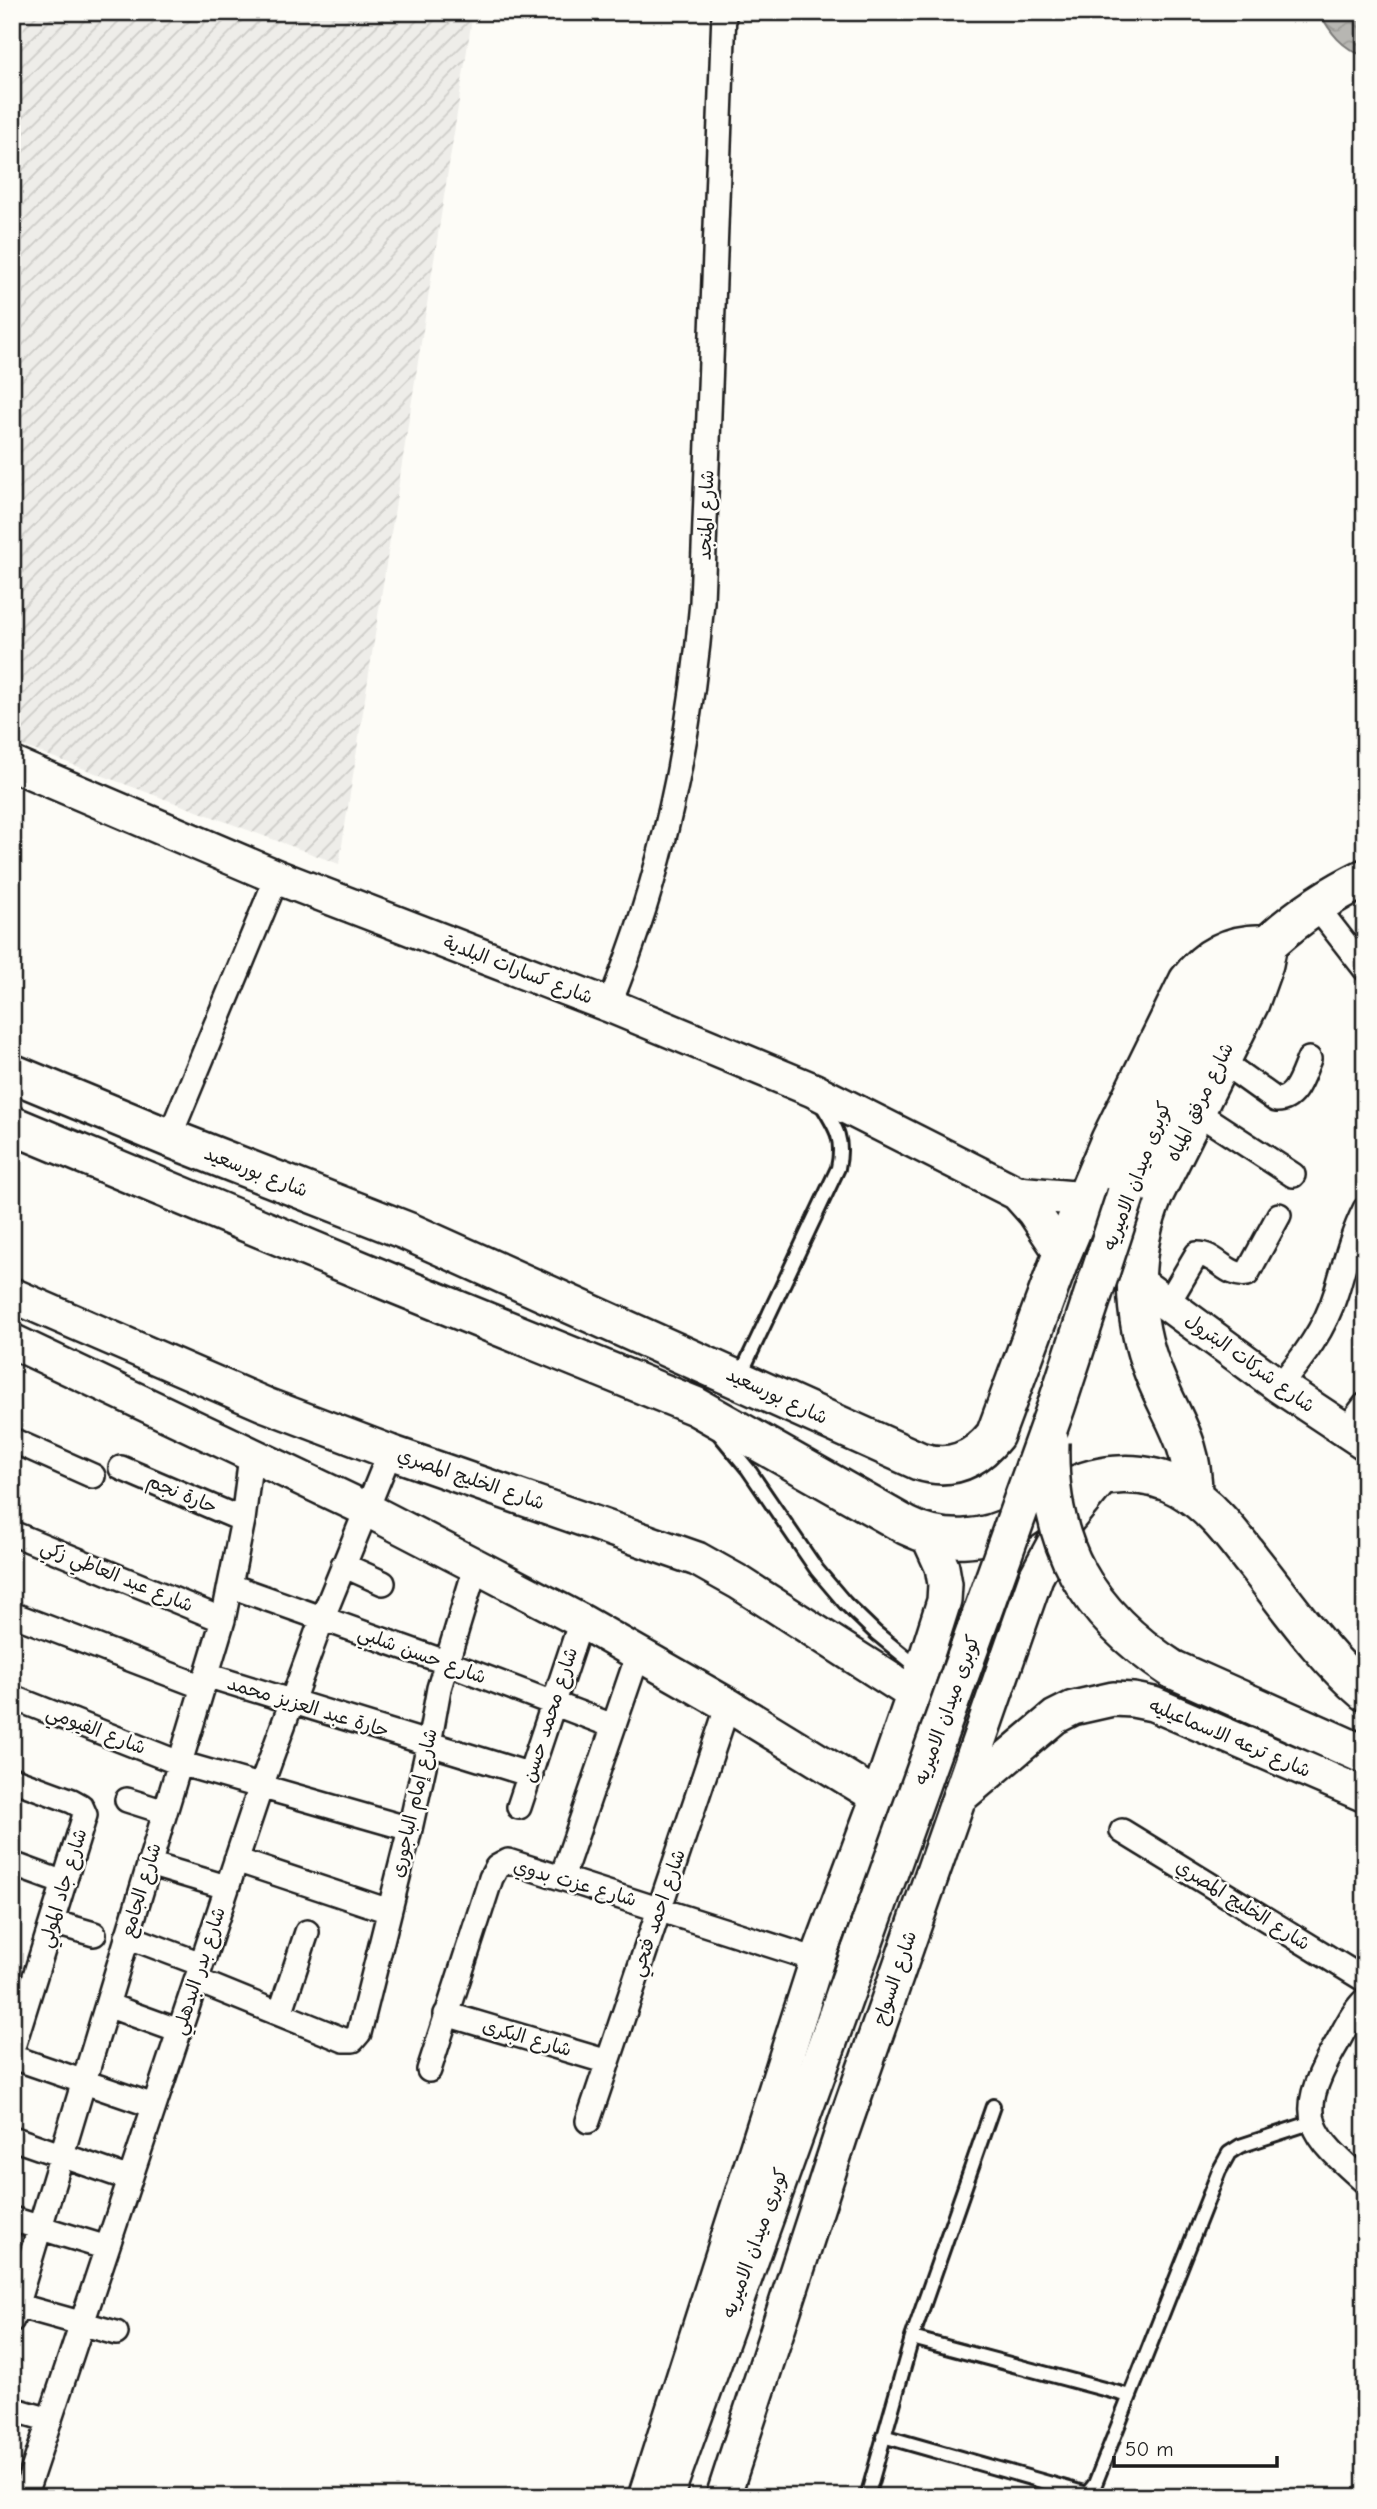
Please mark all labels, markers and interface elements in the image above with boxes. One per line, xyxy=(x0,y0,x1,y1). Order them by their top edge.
street label: شارع المنجد xyxy=(693,469,721,561)
street label: شارع كسارات البلدية xyxy=(439,931,596,1010)
street label: شارع مرفق المياه xyxy=(1162,1039,1240,1166)
street label: كوبرى ميدان الاميريه xyxy=(1098,1098,1176,1254)
street label: شارع بورسعيد xyxy=(200,1142,311,1204)
street label: شارع شركات البترول xyxy=(1180,1309,1319,1419)
street label: شارع بورسعيد xyxy=(722,1363,831,1431)
street label: شارع الخليج المصري xyxy=(394,1444,547,1517)
street label: حارة نجم xyxy=(143,1469,220,1521)
street label: شارع عبد العاطي زكي xyxy=(36,1535,196,1621)
street label: شارع حسن شلبي xyxy=(353,1622,489,1693)
street label: كوبرى ميدان الاميريه xyxy=(910,1632,985,1788)
street label: شارع محمد حسن xyxy=(518,1645,584,1786)
street label: حارة عبد العزيز محمد xyxy=(224,1672,392,1742)
street label: شارع ترعه الاسماعيليه xyxy=(1145,1694,1314,1784)
street label: شارع الفيومي xyxy=(42,1701,149,1764)
street label: شارع إمام الباجورى xyxy=(386,1726,445,1880)
street label: شارع جاد المولي xyxy=(34,1826,96,1952)
street label: شارع الجامع xyxy=(116,1840,168,1940)
street label: شارع احمد فتحي xyxy=(626,1847,695,1981)
street label: شارع عزت بدوي xyxy=(510,1855,639,1914)
street label: شارع الخليج المصري xyxy=(1170,1855,1314,1958)
street label: شارع بدر البدهلي xyxy=(168,1904,235,2039)
street label: شارع السواح xyxy=(869,1928,923,2028)
street label: شارع البكرى xyxy=(479,2015,574,2063)
street label: كوبرى ميدان الاميريه xyxy=(718,2165,793,2321)
scale bar xyxy=(1114,2425,1277,2469)
text: 50 m xyxy=(1125,2437,1174,2461)

